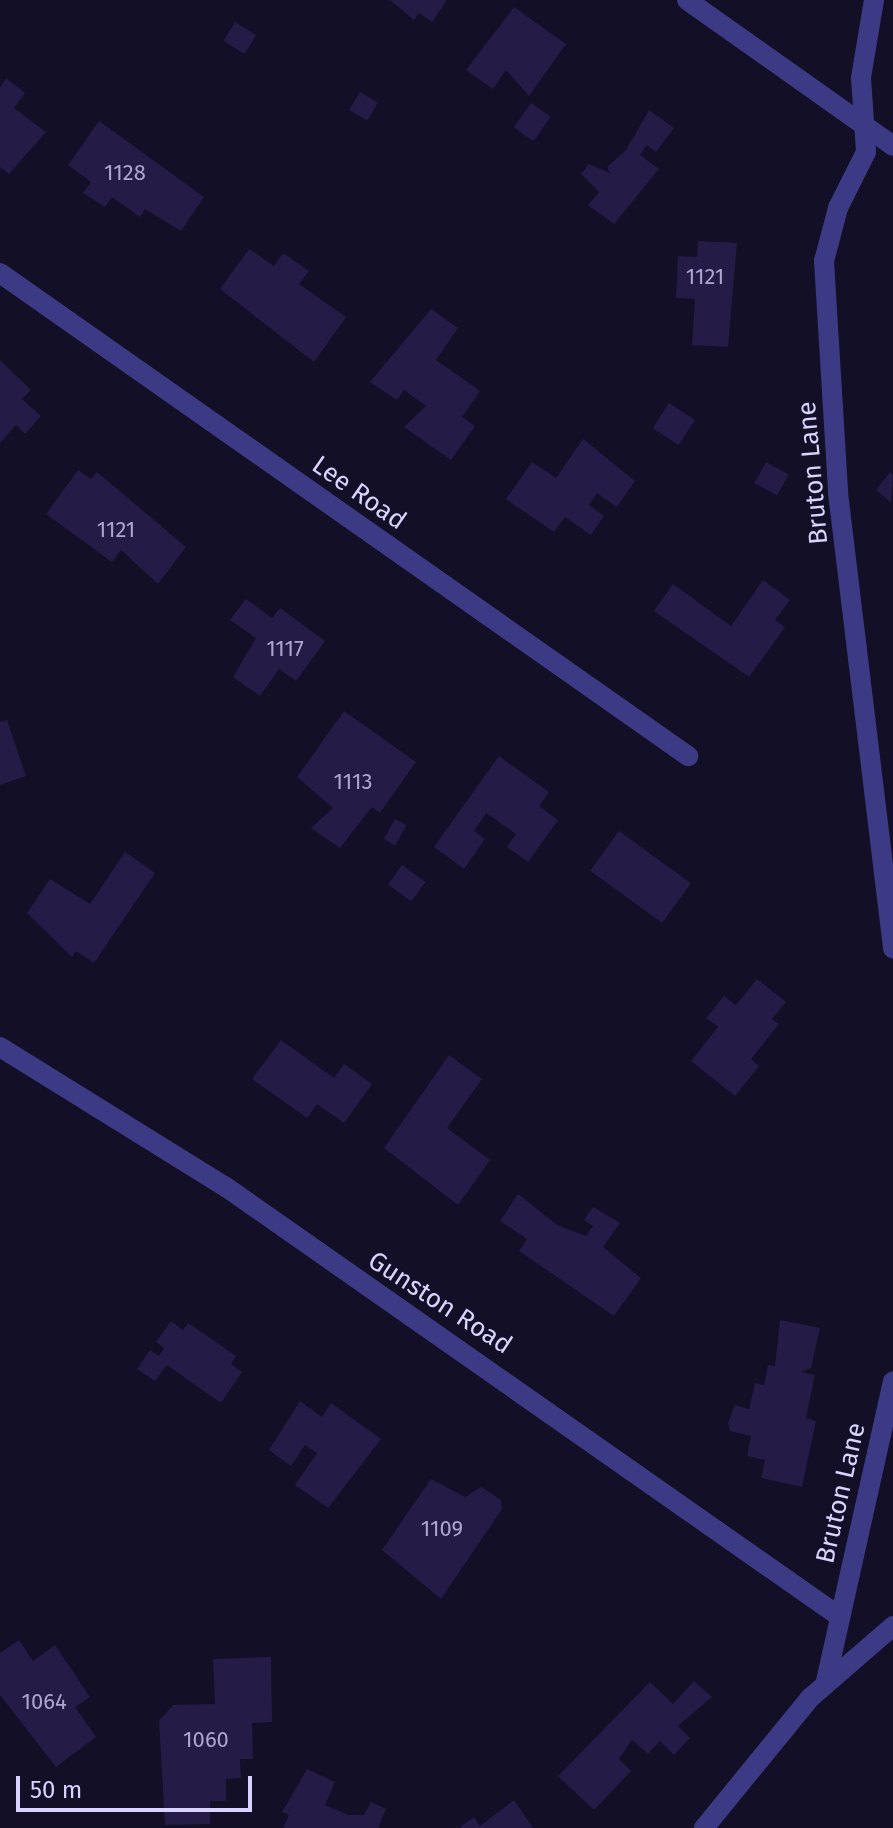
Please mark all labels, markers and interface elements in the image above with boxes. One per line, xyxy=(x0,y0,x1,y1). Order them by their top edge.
house number: 1128 xyxy=(104,160,146,186)
house number: 1121 xyxy=(686,264,724,290)
street label: Bruton Lane xyxy=(791,400,835,546)
street label: Lee Road xyxy=(306,449,412,537)
house number: 1121 xyxy=(97,517,135,543)
house number: 1117 xyxy=(266,636,304,662)
house number: 1113 xyxy=(334,769,372,795)
street label: Gunston Road xyxy=(362,1245,518,1361)
street label: Bruton Lane xyxy=(810,1420,872,1566)
house number: 1109 xyxy=(421,1516,463,1542)
house number: 1064 xyxy=(21,1689,67,1715)
house number: 1060 xyxy=(183,1727,229,1753)
scale bar xyxy=(20,1760,256,1810)
text: 50 m xyxy=(30,1776,82,1804)

